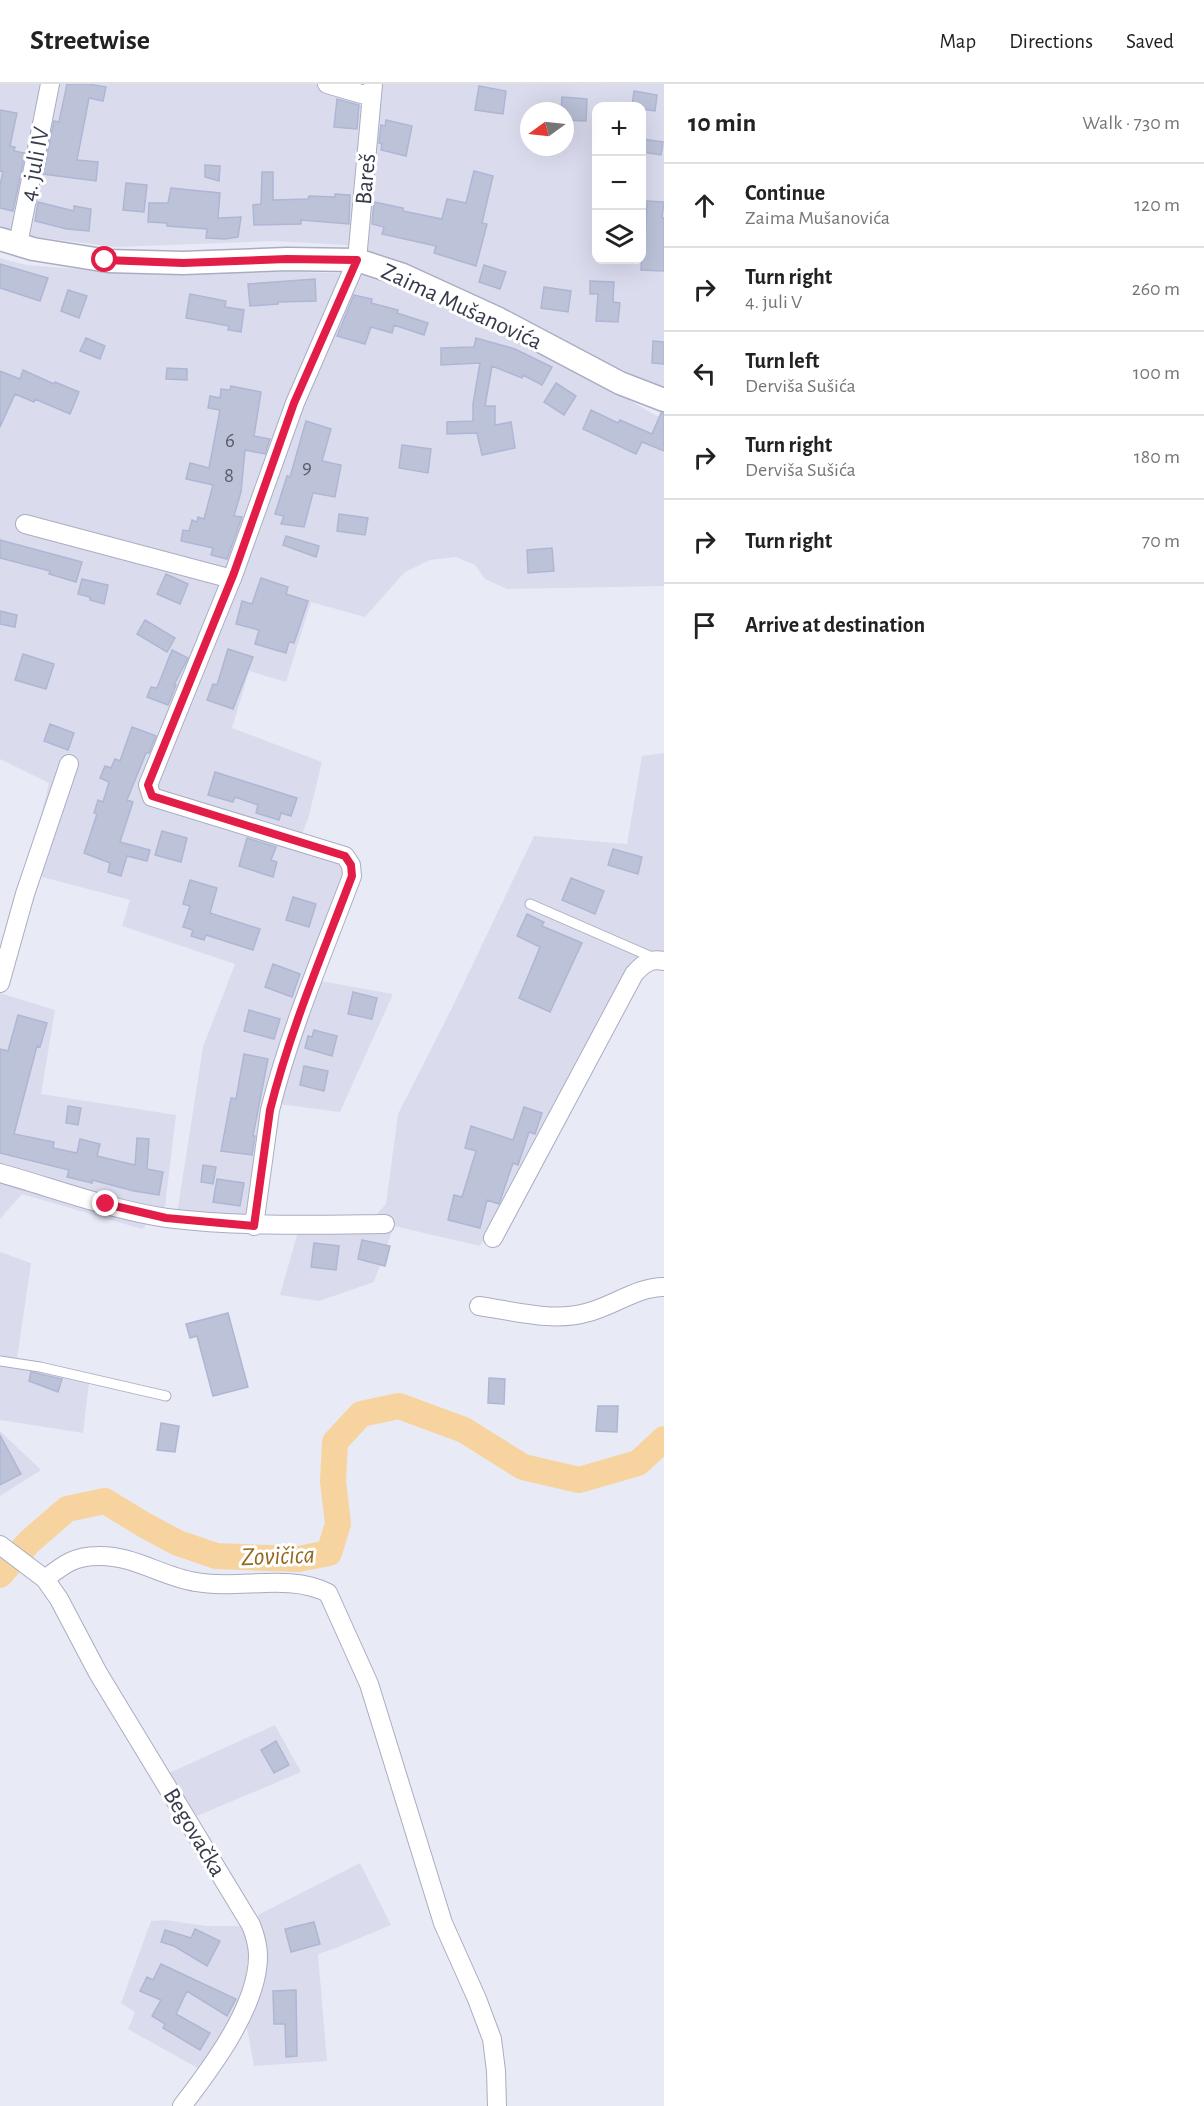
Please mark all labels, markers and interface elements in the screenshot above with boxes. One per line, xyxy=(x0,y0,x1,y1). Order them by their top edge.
text: Streetwise xyxy=(30,27,150,55)
text: Map xyxy=(940,31,976,52)
text: Directions xyxy=(1009,31,1093,52)
text: Saved xyxy=(1126,31,1174,52)
north arrow xyxy=(520,102,574,156)
map controls xyxy=(592,102,646,264)
button: + xyxy=(592,102,646,156)
text: 10 min xyxy=(688,110,756,136)
text: Walk · 730 m xyxy=(1082,113,1180,133)
street label: 4. juli IV xyxy=(16,125,54,203)
street label: Bareš xyxy=(352,152,380,206)
button: − xyxy=(592,156,646,210)
text: Continue xyxy=(745,182,825,204)
icon: ahead xyxy=(688,189,721,222)
text: 120 m xyxy=(1134,195,1180,215)
text: Zaima Mušanovića xyxy=(745,208,890,228)
button: layers xyxy=(592,210,646,264)
route start xyxy=(91,246,117,272)
street label: Zaima Mušanovića xyxy=(378,259,546,355)
text: Turn right xyxy=(745,266,832,288)
icon: right xyxy=(688,273,721,306)
text: 260 m xyxy=(1132,279,1180,299)
text: 4. juli V xyxy=(745,292,802,312)
text: Turn left xyxy=(745,350,819,372)
icon: left xyxy=(688,357,721,390)
text: 100 m xyxy=(1133,363,1180,383)
text: Derviša Sušića xyxy=(745,376,856,396)
house number: 6 xyxy=(225,430,235,451)
text: Turn right xyxy=(745,434,832,456)
icon: right xyxy=(688,441,721,474)
text: 180 m xyxy=(1134,447,1180,467)
house number: 9 xyxy=(302,456,312,477)
text: Derviša Sušića xyxy=(745,460,856,480)
house number: 8 xyxy=(224,465,234,486)
icon: right xyxy=(688,525,721,558)
text: Turn right xyxy=(745,530,832,552)
text: 70 m xyxy=(1142,531,1180,551)
icon: arrive xyxy=(688,609,721,642)
text: Arrive at destination xyxy=(745,614,925,636)
route end xyxy=(92,1190,118,1216)
water label: Zovičica xyxy=(241,1542,315,1570)
street label: Begovačka xyxy=(159,1784,230,1881)

